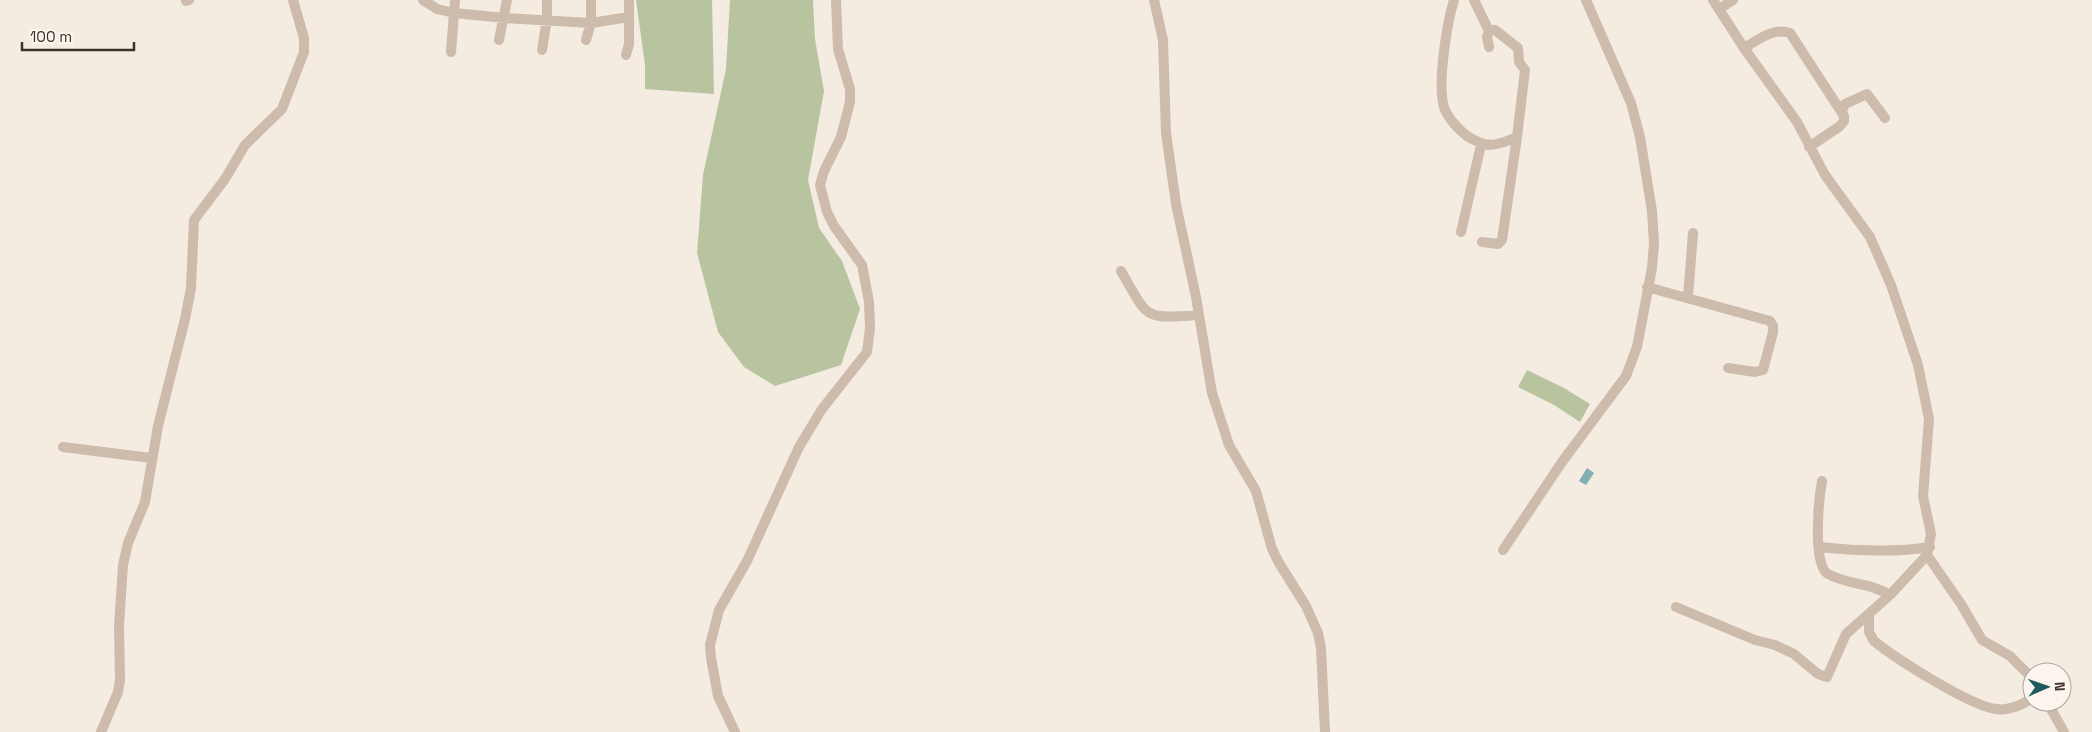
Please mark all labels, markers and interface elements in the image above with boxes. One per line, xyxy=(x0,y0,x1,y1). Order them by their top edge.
scale bar xyxy=(22,20,135,52)
text: 100 m xyxy=(30,27,72,46)
north arrow xyxy=(2022,662,2072,712)
text: N xyxy=(2051,682,2069,692)

